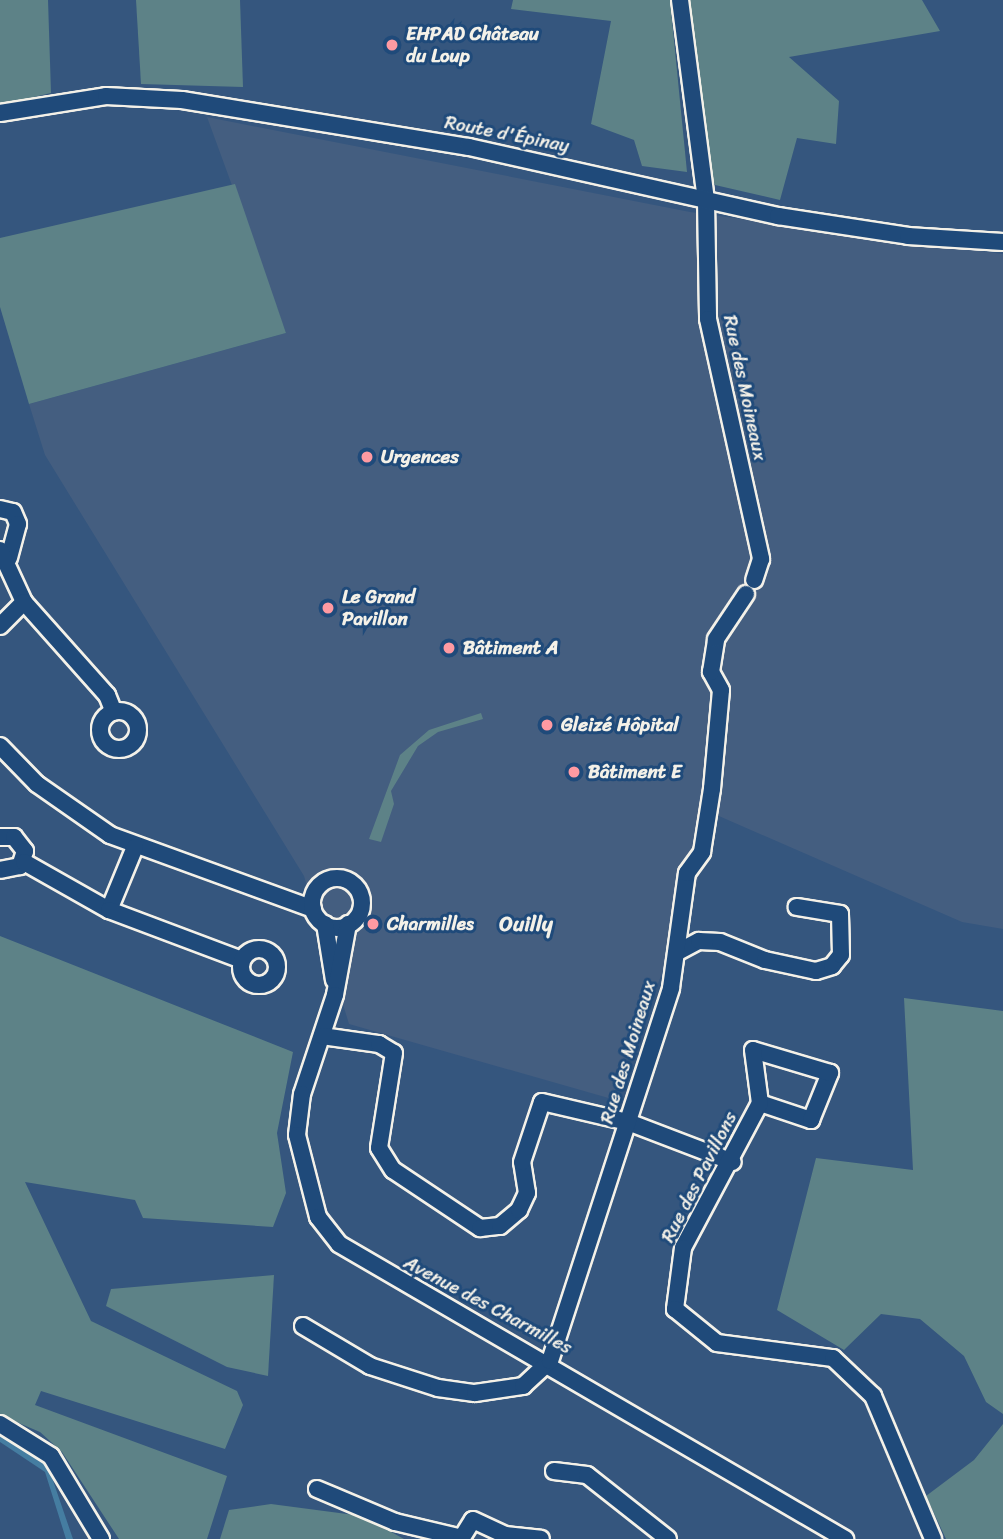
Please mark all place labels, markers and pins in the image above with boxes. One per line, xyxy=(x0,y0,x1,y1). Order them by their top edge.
place label: EHPAD Château du Loup xyxy=(406,23,539,67)
marker: EHPAD Château du Loup xyxy=(384,37,400,53)
place label: Urgences xyxy=(381,446,459,468)
marker: Urgences xyxy=(359,449,375,465)
place label: Le Grand Pavillon xyxy=(342,586,415,630)
marker: Le Grand Pavillon xyxy=(320,600,336,616)
place label: Bâtiment A xyxy=(463,637,558,659)
marker: Bâtiment A xyxy=(441,640,457,656)
place label: Gleizé Hôpital xyxy=(561,714,679,736)
marker: Gleizé Hôpital xyxy=(539,717,555,733)
place label: Bâtiment E xyxy=(588,761,682,783)
marker: Bâtiment E xyxy=(566,764,582,780)
place label: Charmilles xyxy=(387,913,474,935)
marker: Charmilles xyxy=(365,916,381,932)

